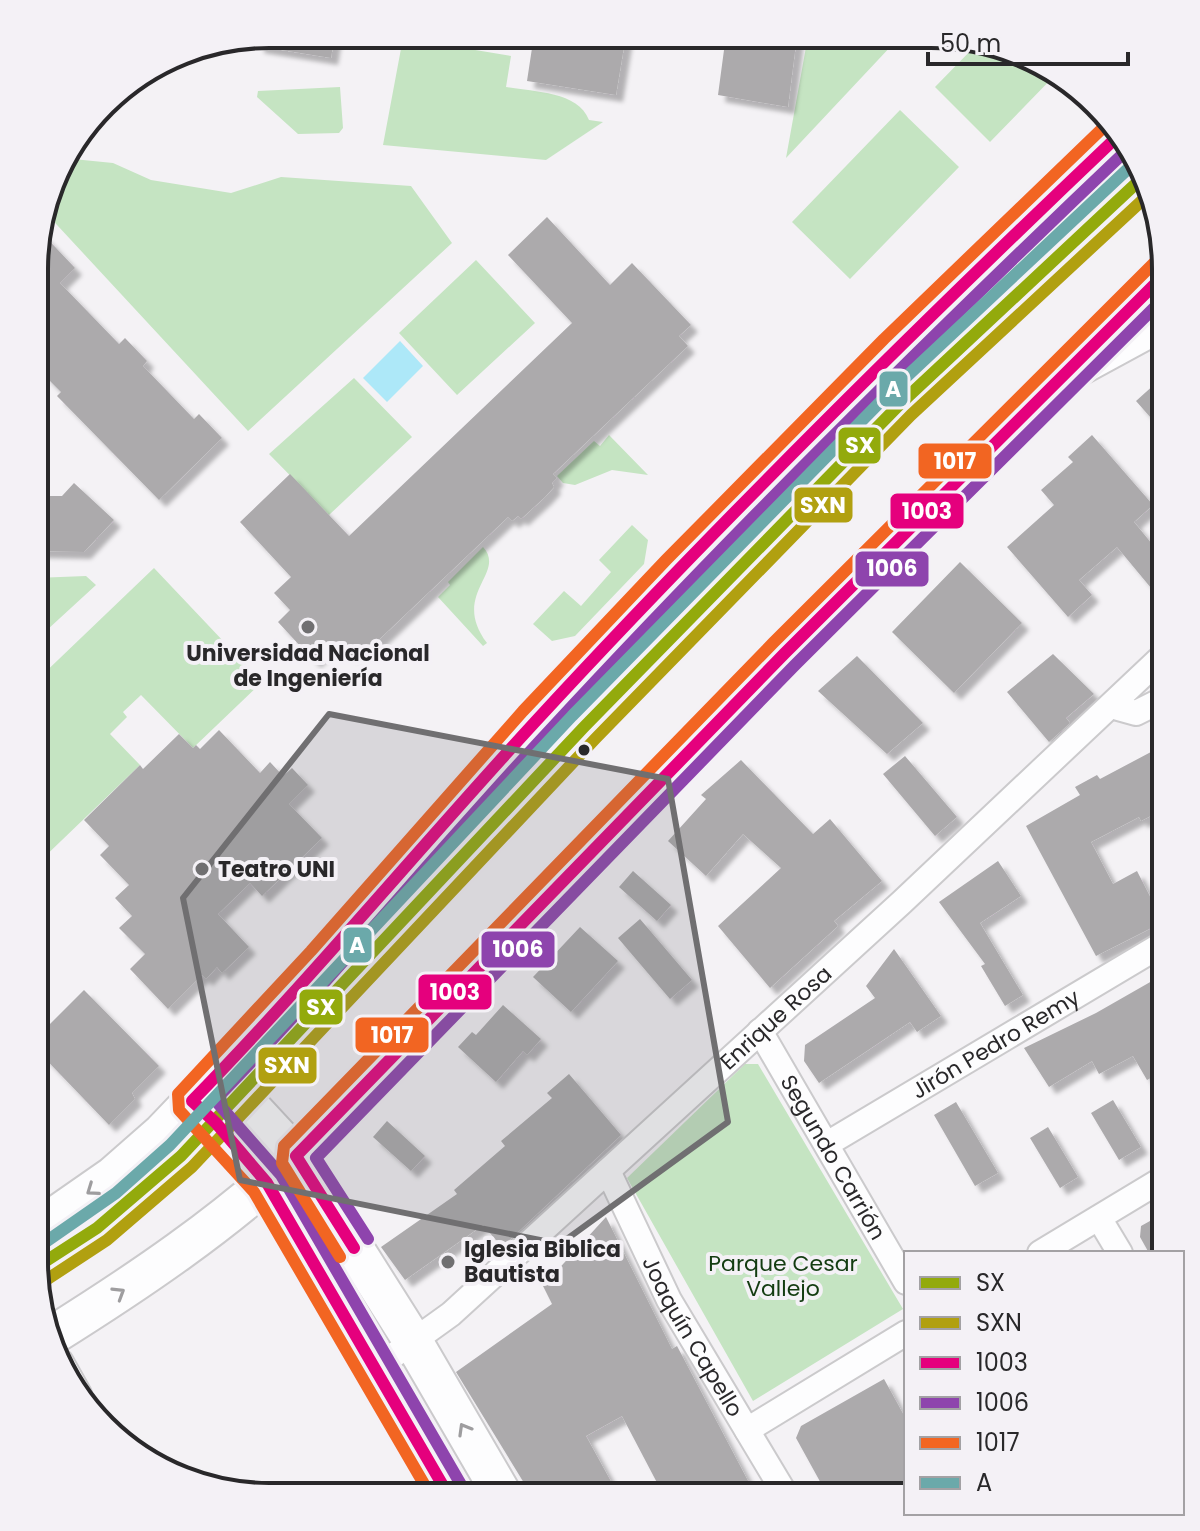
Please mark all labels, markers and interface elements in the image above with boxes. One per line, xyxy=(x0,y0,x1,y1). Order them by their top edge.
scale bar xyxy=(928,16,1128,66)
text: 50 m xyxy=(940,27,1001,60)
line badge: A xyxy=(878,370,909,408)
text: A xyxy=(885,374,901,405)
line badge: SX xyxy=(837,426,882,465)
text: SX xyxy=(845,430,875,461)
line badge: 1017 xyxy=(917,442,993,480)
text: 1017 xyxy=(934,446,977,477)
line badge: SXN xyxy=(793,486,854,524)
text: SXN xyxy=(800,490,846,521)
line badge: 1003 xyxy=(889,492,965,530)
text: 1003 xyxy=(902,496,952,527)
line badge: 1006 xyxy=(854,550,930,588)
text: 1006 xyxy=(867,553,917,584)
marker: Universidad Nacional de Ingeniería xyxy=(299,618,317,636)
place label: Universidad Nacional de Ingeniería xyxy=(186,638,430,694)
unlabelled marker xyxy=(576,742,592,758)
place label: Teatro UNI xyxy=(218,854,335,885)
marker: Teatro UNI xyxy=(193,860,211,878)
line badge: A xyxy=(342,926,373,964)
text: A xyxy=(349,930,365,961)
line badge: 1006 xyxy=(480,930,556,969)
text: 1006 xyxy=(493,934,543,965)
street label: Enrique Rosa xyxy=(713,958,838,1077)
line badge: 1003 xyxy=(417,973,493,1011)
text: 1003 xyxy=(430,977,480,1008)
street label: Jirón Pedro Remy xyxy=(905,981,1086,1106)
line badge: SX xyxy=(298,988,344,1026)
text: SX xyxy=(306,992,336,1023)
line badge: 1017 xyxy=(354,1016,430,1054)
text: 1017 xyxy=(371,1020,414,1051)
line badge: SXN xyxy=(257,1046,318,1085)
text: SXN xyxy=(264,1050,310,1081)
street label: Segundo Carrión xyxy=(773,1069,894,1246)
one-way arrow xyxy=(86,1180,100,1195)
place label: Iglesia Biblica Bautista xyxy=(464,1234,621,1290)
park label: Parque Cesar Vallejo xyxy=(708,1248,858,1304)
street label: Joaquín Capello xyxy=(635,1251,751,1422)
legend xyxy=(904,1251,1184,1515)
marker: Iglesia Biblica Bautista xyxy=(439,1253,457,1271)
text: SX xyxy=(976,1266,1005,1299)
one-way arrow xyxy=(110,1287,125,1302)
text: SXN xyxy=(976,1306,1022,1339)
text: 1003 xyxy=(976,1346,1028,1379)
text: 1006 xyxy=(976,1386,1029,1419)
one-way arrow xyxy=(458,1423,474,1438)
text: 1017 xyxy=(976,1426,1020,1459)
text: A xyxy=(976,1466,992,1499)

